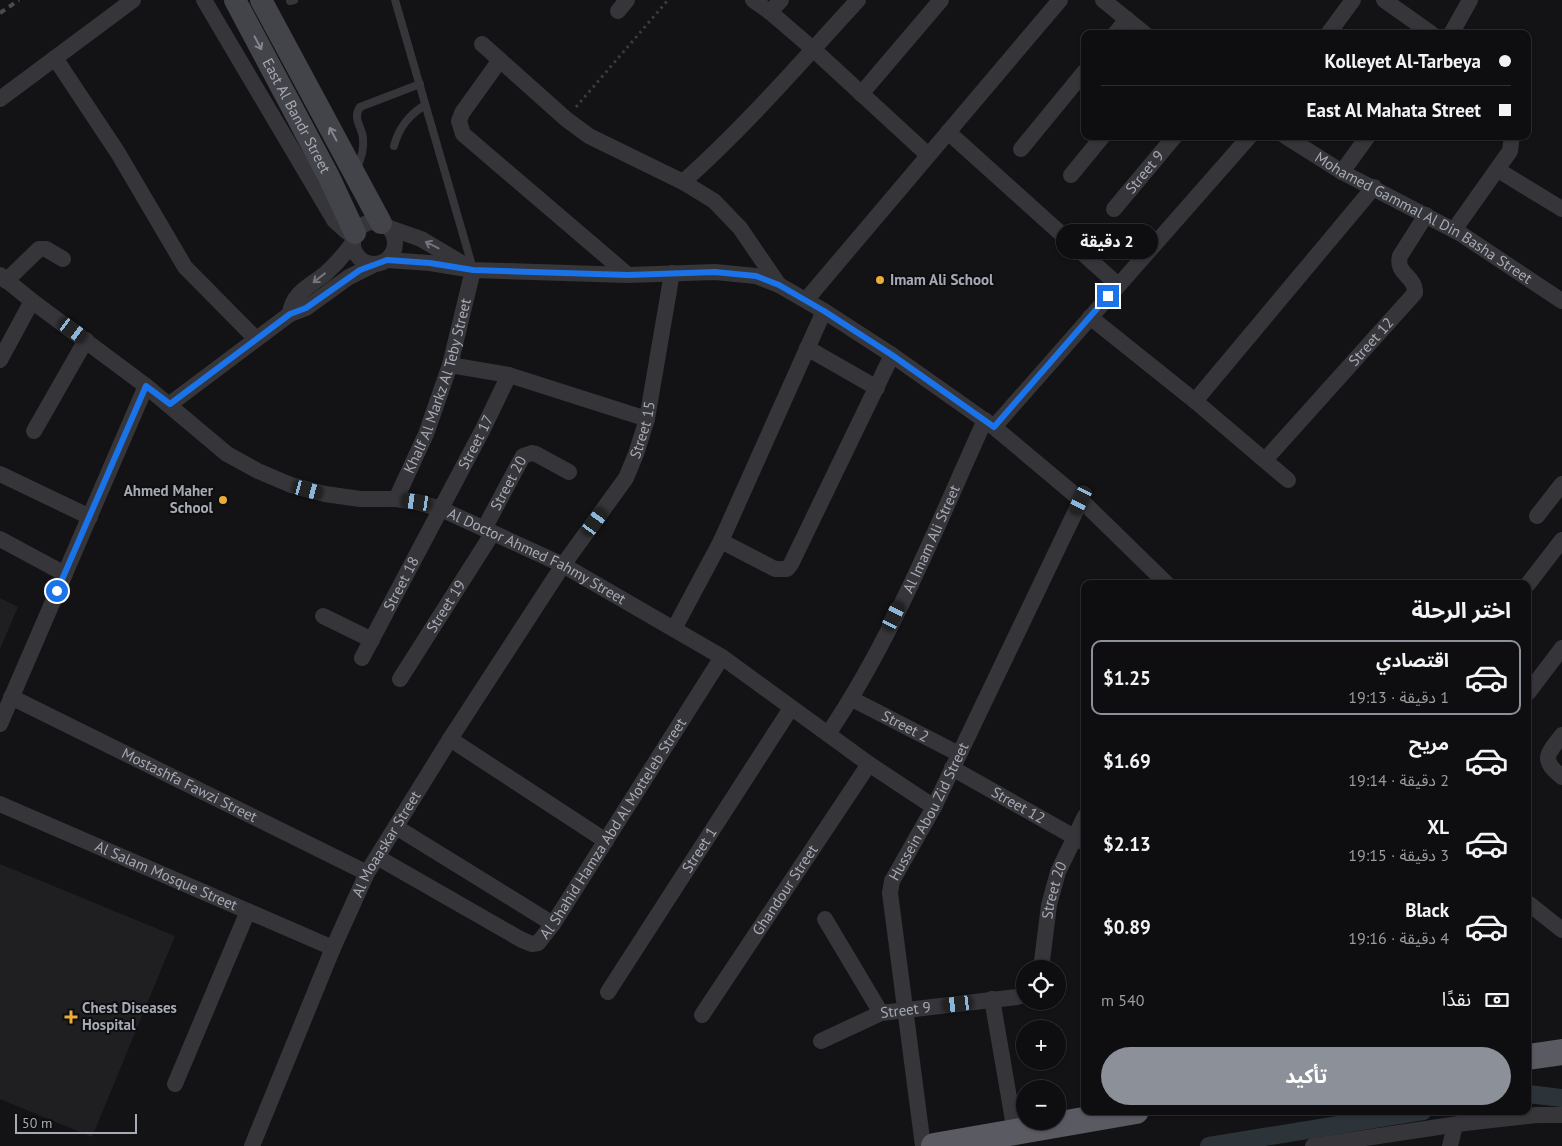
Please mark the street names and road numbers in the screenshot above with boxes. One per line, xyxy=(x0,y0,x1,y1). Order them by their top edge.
street label: East Al Bandr Street xyxy=(259,55,335,176)
street label: Street 9 xyxy=(1121,146,1168,197)
street label: Mohamed Gammal Al Din Basha Street xyxy=(1312,147,1536,288)
street label: Khalf Al Markz Al Teby Street xyxy=(399,296,475,476)
street label: Street 12 xyxy=(1344,313,1398,370)
street label: Street 15 xyxy=(625,400,659,461)
street label: Street 17 xyxy=(453,412,497,472)
street label: Street 20 xyxy=(486,453,530,513)
street label: Al Imam Ali Street xyxy=(898,482,964,596)
street label: Al Doctor Ahmed Fahmy Street xyxy=(445,503,629,608)
street label: Street 18 xyxy=(379,553,423,614)
street label: Street 19 xyxy=(422,576,469,636)
street label: Street 2 xyxy=(879,706,932,746)
street label: Al Shahid Hamza Abd Al Motteleb Street xyxy=(535,714,690,942)
street label: Hussein Abou Zid Street xyxy=(884,739,973,884)
street label: Mostashfa Fawzi Street xyxy=(119,743,260,826)
street label: Street 12 xyxy=(988,782,1049,828)
street label: Al Moaaskar Street xyxy=(347,787,425,900)
street label: Street 1 xyxy=(677,823,721,876)
street label: Al Salam Mosque Street xyxy=(92,836,240,914)
street label: Ghandour Street xyxy=(748,841,822,939)
street label: Street 20 xyxy=(1037,858,1071,920)
street label: Street 9 xyxy=(879,997,932,1022)

